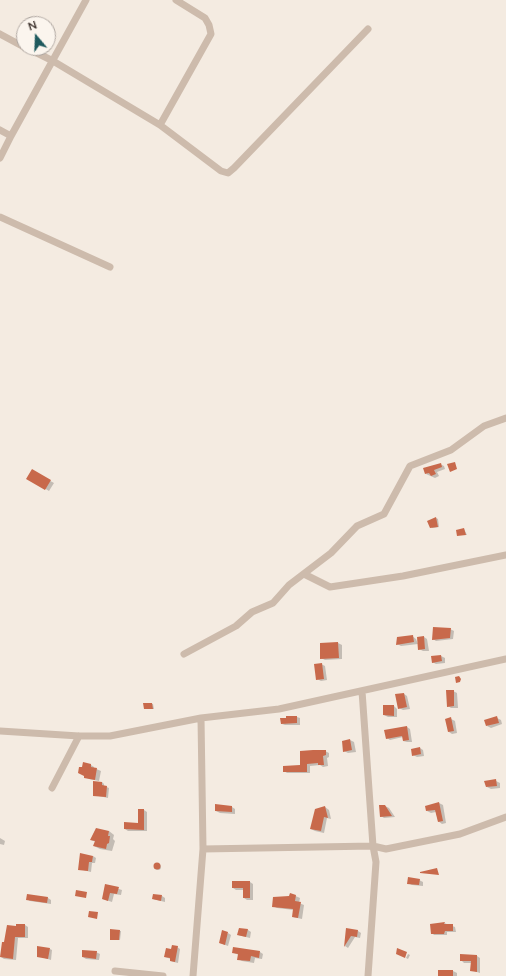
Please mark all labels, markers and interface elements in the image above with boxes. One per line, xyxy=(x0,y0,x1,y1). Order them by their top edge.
north arrow xyxy=(16,16,56,56)
text: N xyxy=(26,18,38,33)

